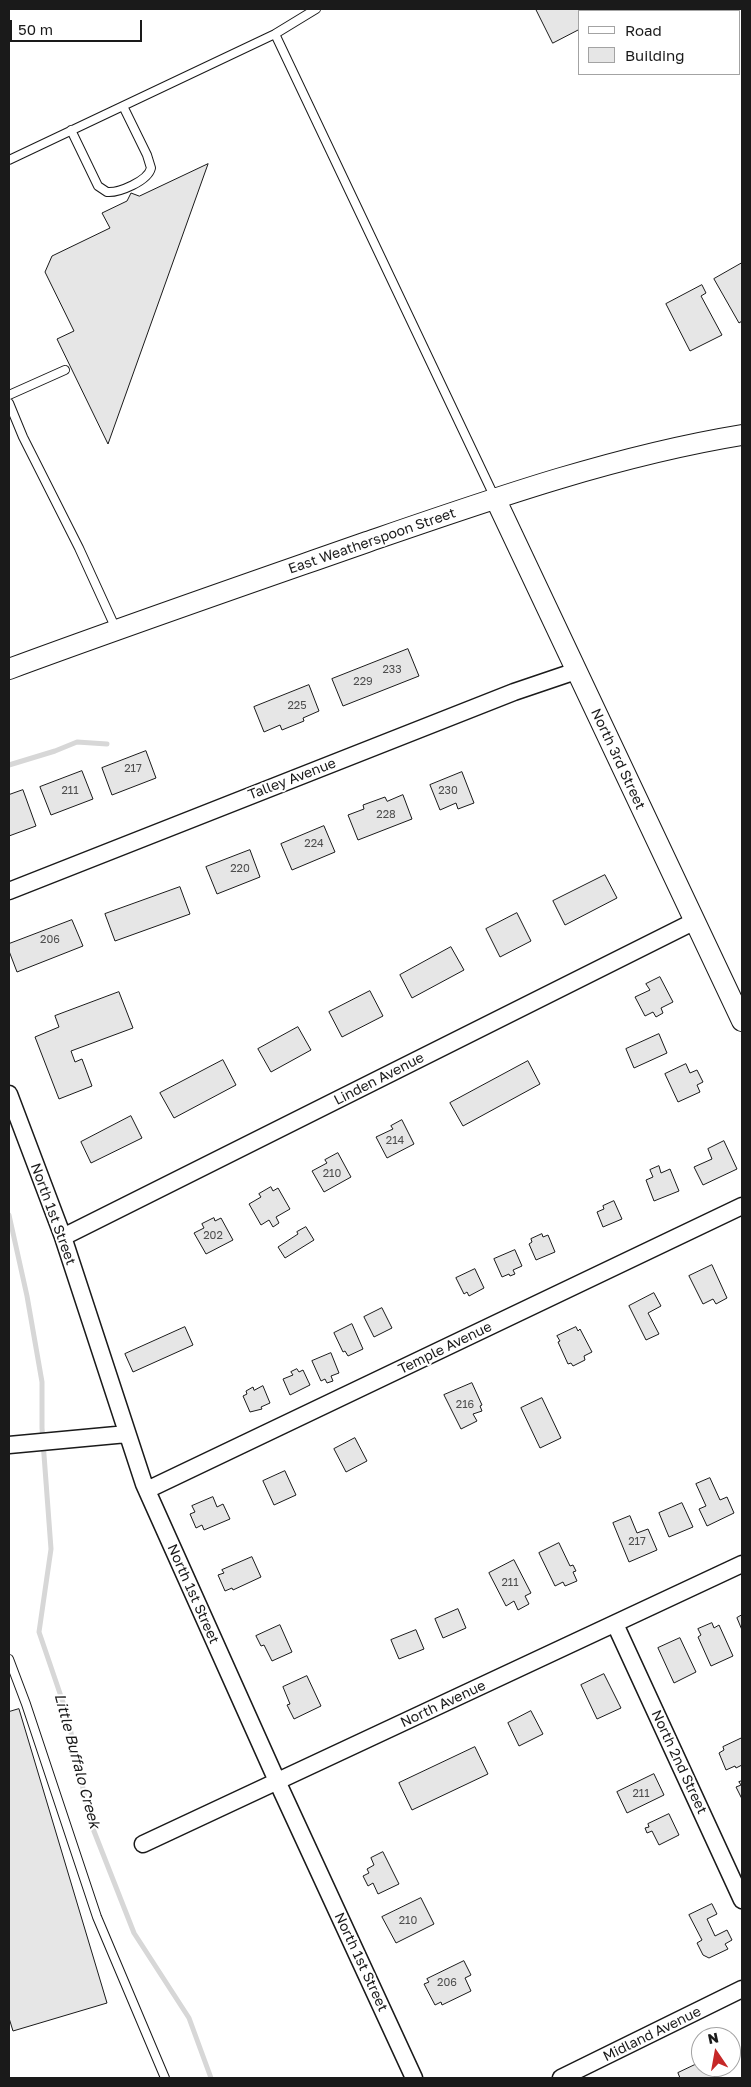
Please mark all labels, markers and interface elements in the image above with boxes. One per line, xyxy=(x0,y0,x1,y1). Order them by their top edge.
scale bar xyxy=(12,10,145,42)
legend xyxy=(578,10,741,75)
text: 50 m xyxy=(18,20,53,38)
text: Road xyxy=(625,21,662,39)
text: Building xyxy=(625,46,685,64)
street label: East Weatherspoon Street xyxy=(286,504,458,578)
house number: 233 xyxy=(382,663,402,677)
house number: 229 xyxy=(353,675,373,689)
house number: 225 xyxy=(287,699,307,713)
street label: North 3rd Street xyxy=(587,706,649,812)
street label: Talley Avenue xyxy=(246,755,338,803)
house number: 217 xyxy=(124,762,142,776)
house number: 211 xyxy=(61,784,79,798)
house number: 230 xyxy=(438,784,458,798)
house number: 228 xyxy=(376,808,396,822)
house number: 224 xyxy=(304,837,324,851)
house number: 220 xyxy=(230,862,250,876)
house number: 206 xyxy=(40,933,60,947)
street label: Linden Avenue xyxy=(331,1049,427,1109)
house number: 214 xyxy=(386,1134,404,1148)
street label: North 1st Street xyxy=(27,1161,79,1267)
house number: 210 xyxy=(323,1167,341,1181)
house number: 202 xyxy=(203,1229,223,1243)
street label: Temple Avenue xyxy=(396,1318,494,1378)
house number: 216 xyxy=(456,1398,474,1412)
house number: 217 xyxy=(628,1535,646,1549)
street label: North 1st Street xyxy=(164,1542,222,1646)
house number: 211 xyxy=(501,1576,519,1590)
street label: North Avenue xyxy=(398,1677,488,1731)
water label: Little Buffalo Creek xyxy=(50,1691,104,1831)
street label: North 2nd Street xyxy=(648,1707,710,1817)
house number: 211 xyxy=(632,1787,650,1801)
street label: North 1st Street xyxy=(331,1910,391,2014)
house number: 210 xyxy=(399,1914,417,1928)
house number: 206 xyxy=(437,1976,457,1990)
street label: Midland Avenue xyxy=(600,2003,704,2065)
north arrow xyxy=(691,2027,741,2077)
text: N xyxy=(706,2028,720,2047)

